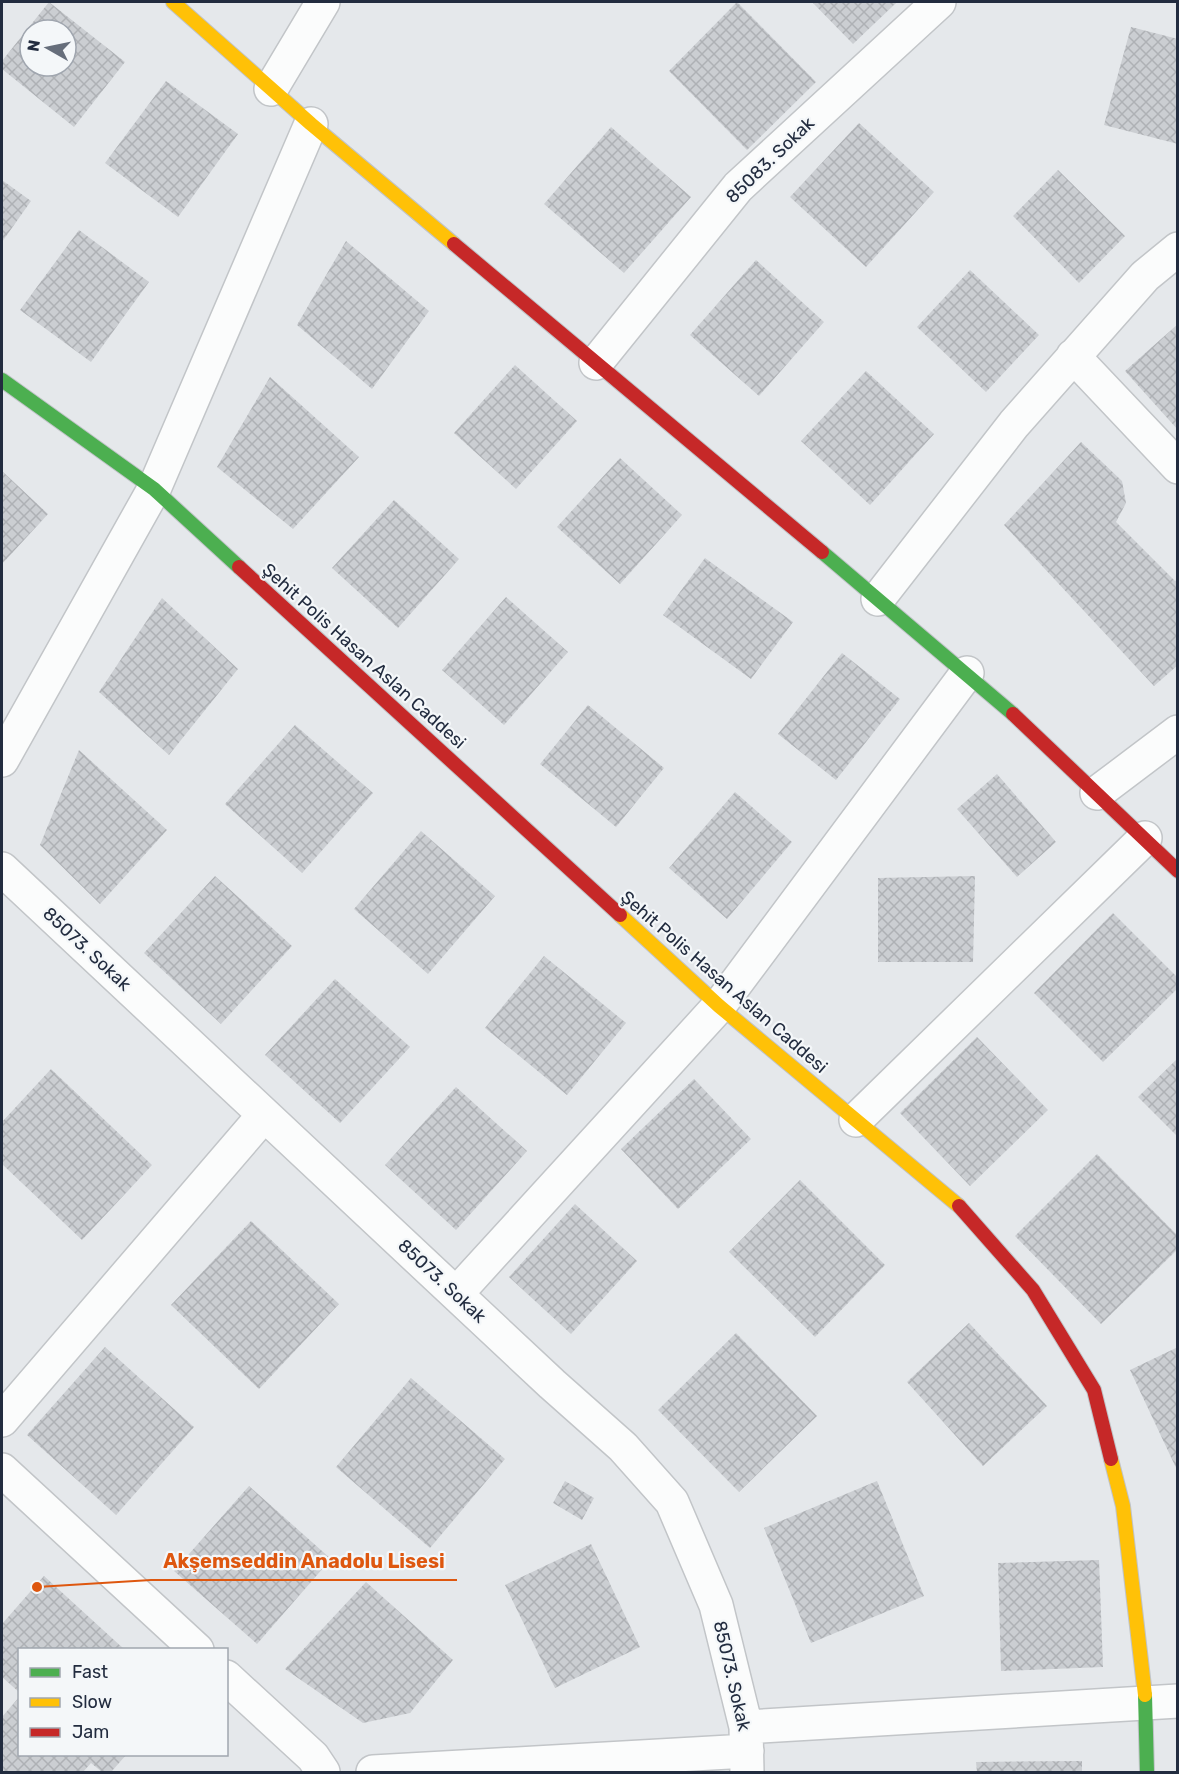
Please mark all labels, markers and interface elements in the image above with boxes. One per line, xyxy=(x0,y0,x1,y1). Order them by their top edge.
north arrow xyxy=(18,18,78,78)
text: N xyxy=(23,39,44,53)
street label: 85083. Sokak xyxy=(721,112,819,208)
street label: Şehit Polis Hasan Aslan Caddesi xyxy=(258,559,470,753)
street label: Şehit Polis Hasan Aslan Caddesi xyxy=(616,886,832,1078)
street label: 85073. Sokak xyxy=(38,903,136,996)
street label: 85073. Sokak xyxy=(393,1235,491,1328)
callout: Akşemseddin Anadolu Lisesi xyxy=(151,1542,457,1580)
text: Akşemseddin Anadolu Lisesi xyxy=(163,1549,445,1573)
street label: 85073. Sokak xyxy=(709,1619,756,1734)
legend xyxy=(18,1648,228,1756)
text: Fast xyxy=(72,1661,108,1683)
text: Slow xyxy=(72,1691,112,1713)
text: Jam xyxy=(72,1721,109,1743)

